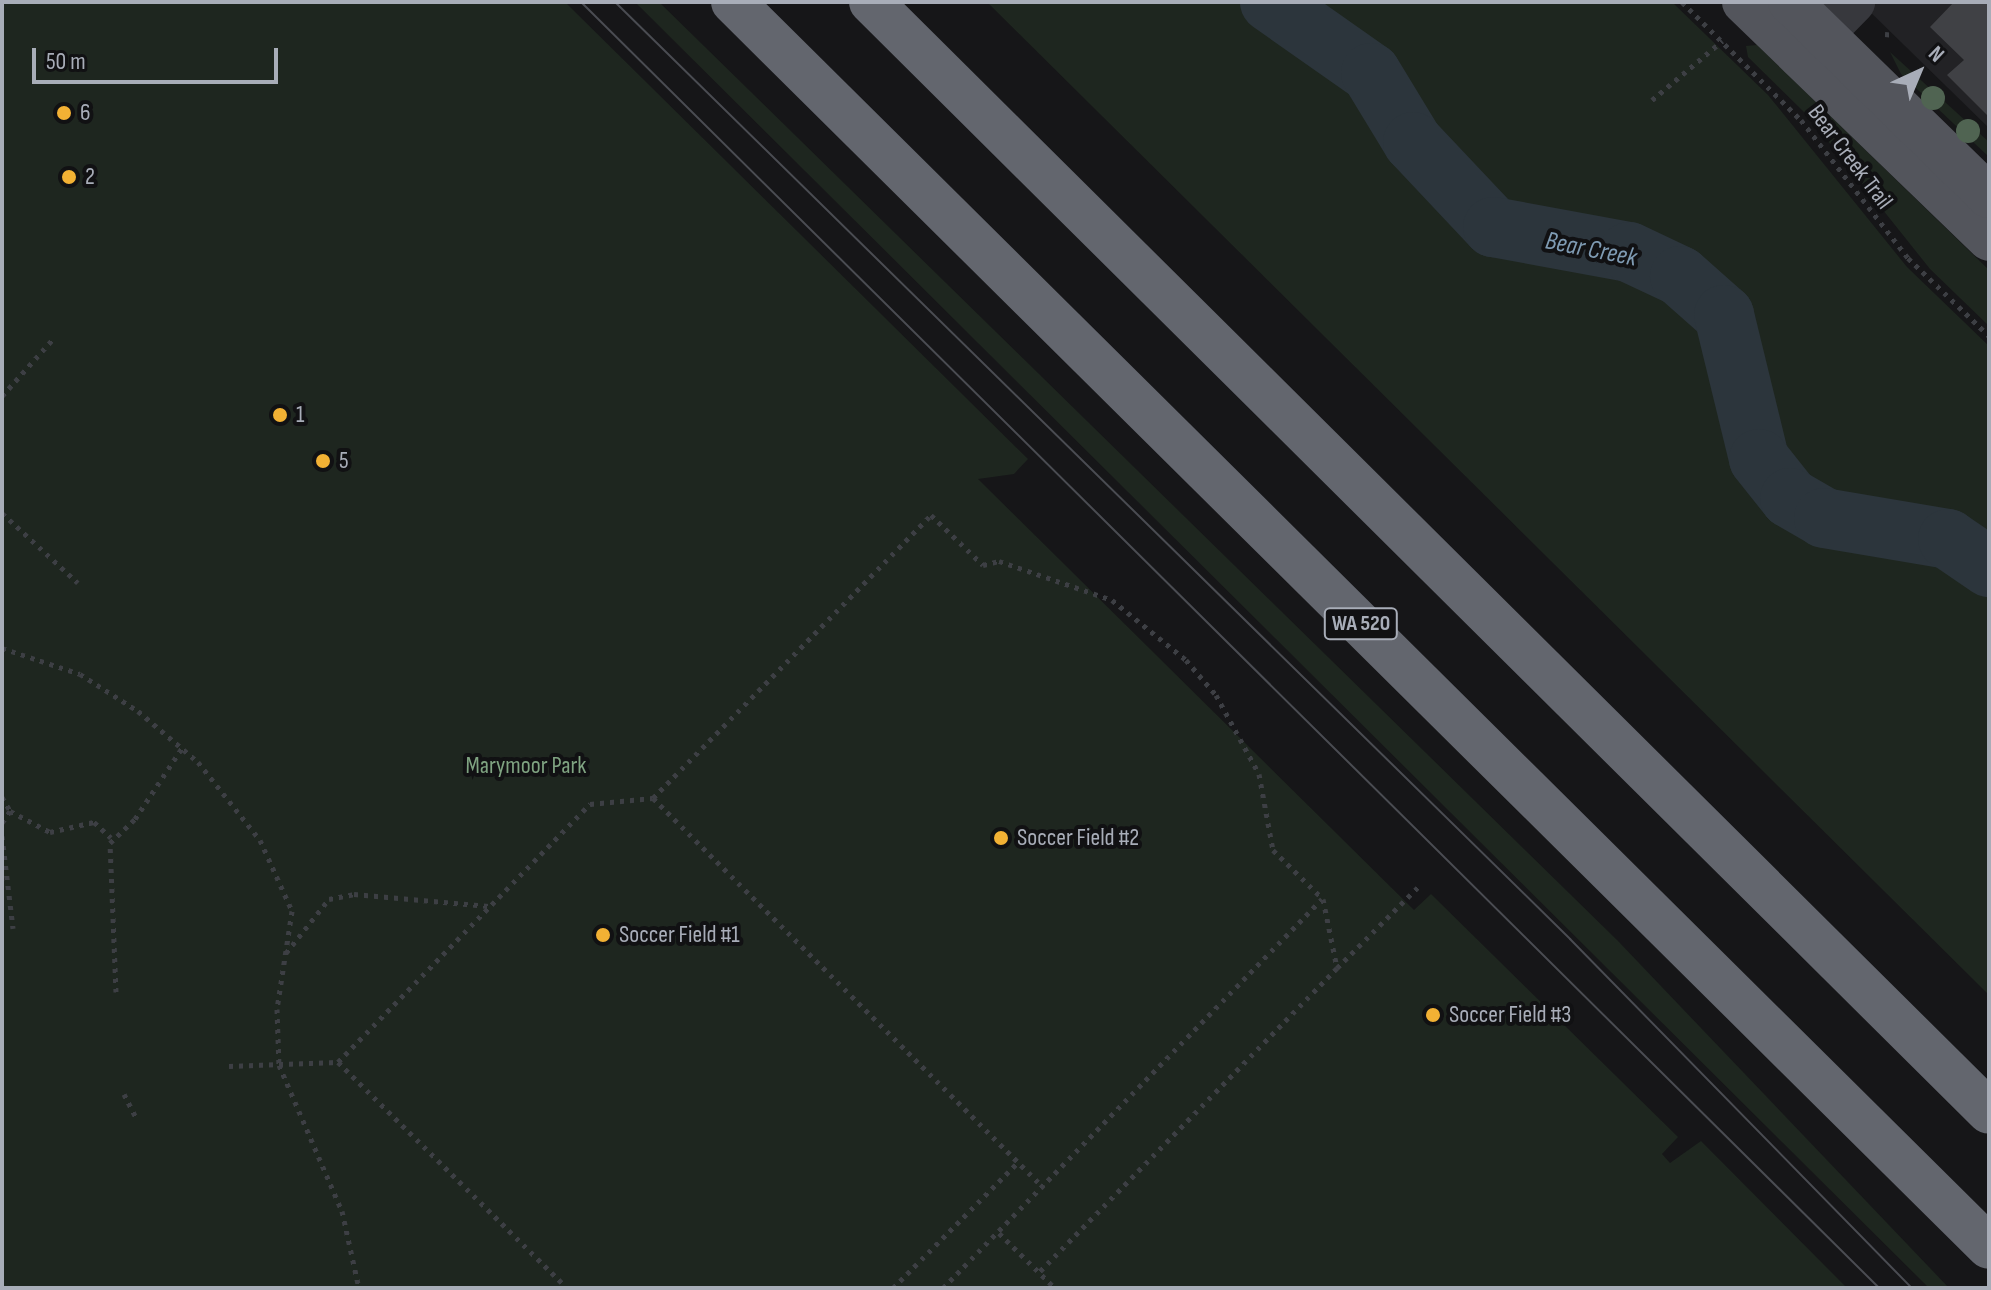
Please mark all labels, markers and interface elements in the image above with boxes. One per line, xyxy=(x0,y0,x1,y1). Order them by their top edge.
scale bar xyxy=(36,32,282,82)
north arrow xyxy=(1879,32,1959,112)
text: N xyxy=(1922,41,1950,68)
text: 50 m xyxy=(46,47,86,76)
place label: 6 xyxy=(80,99,91,127)
street label: Bear Creek Trail xyxy=(1801,99,1899,215)
marker: 6 xyxy=(55,104,73,122)
place label: 2 xyxy=(85,163,95,191)
marker: 2 xyxy=(60,168,78,186)
water label: Bear Creek xyxy=(1543,226,1639,274)
place label: 1 xyxy=(296,401,304,429)
marker: 1 xyxy=(271,406,289,424)
place label: 5 xyxy=(339,447,349,475)
marker: 5 xyxy=(314,452,332,470)
road number: WA 520 xyxy=(1323,606,1399,642)
park label: Marymoor Park xyxy=(466,752,586,780)
place label: Soccer Field #2 xyxy=(1017,824,1139,852)
marker: Soccer Field #2 xyxy=(992,829,1010,847)
place label: Soccer Field #1 xyxy=(619,921,740,949)
marker: Soccer Field #1 xyxy=(594,926,612,944)
place label: Soccer Field #3 xyxy=(1449,1001,1571,1029)
marker: Soccer Field #3 xyxy=(1424,1006,1442,1024)

